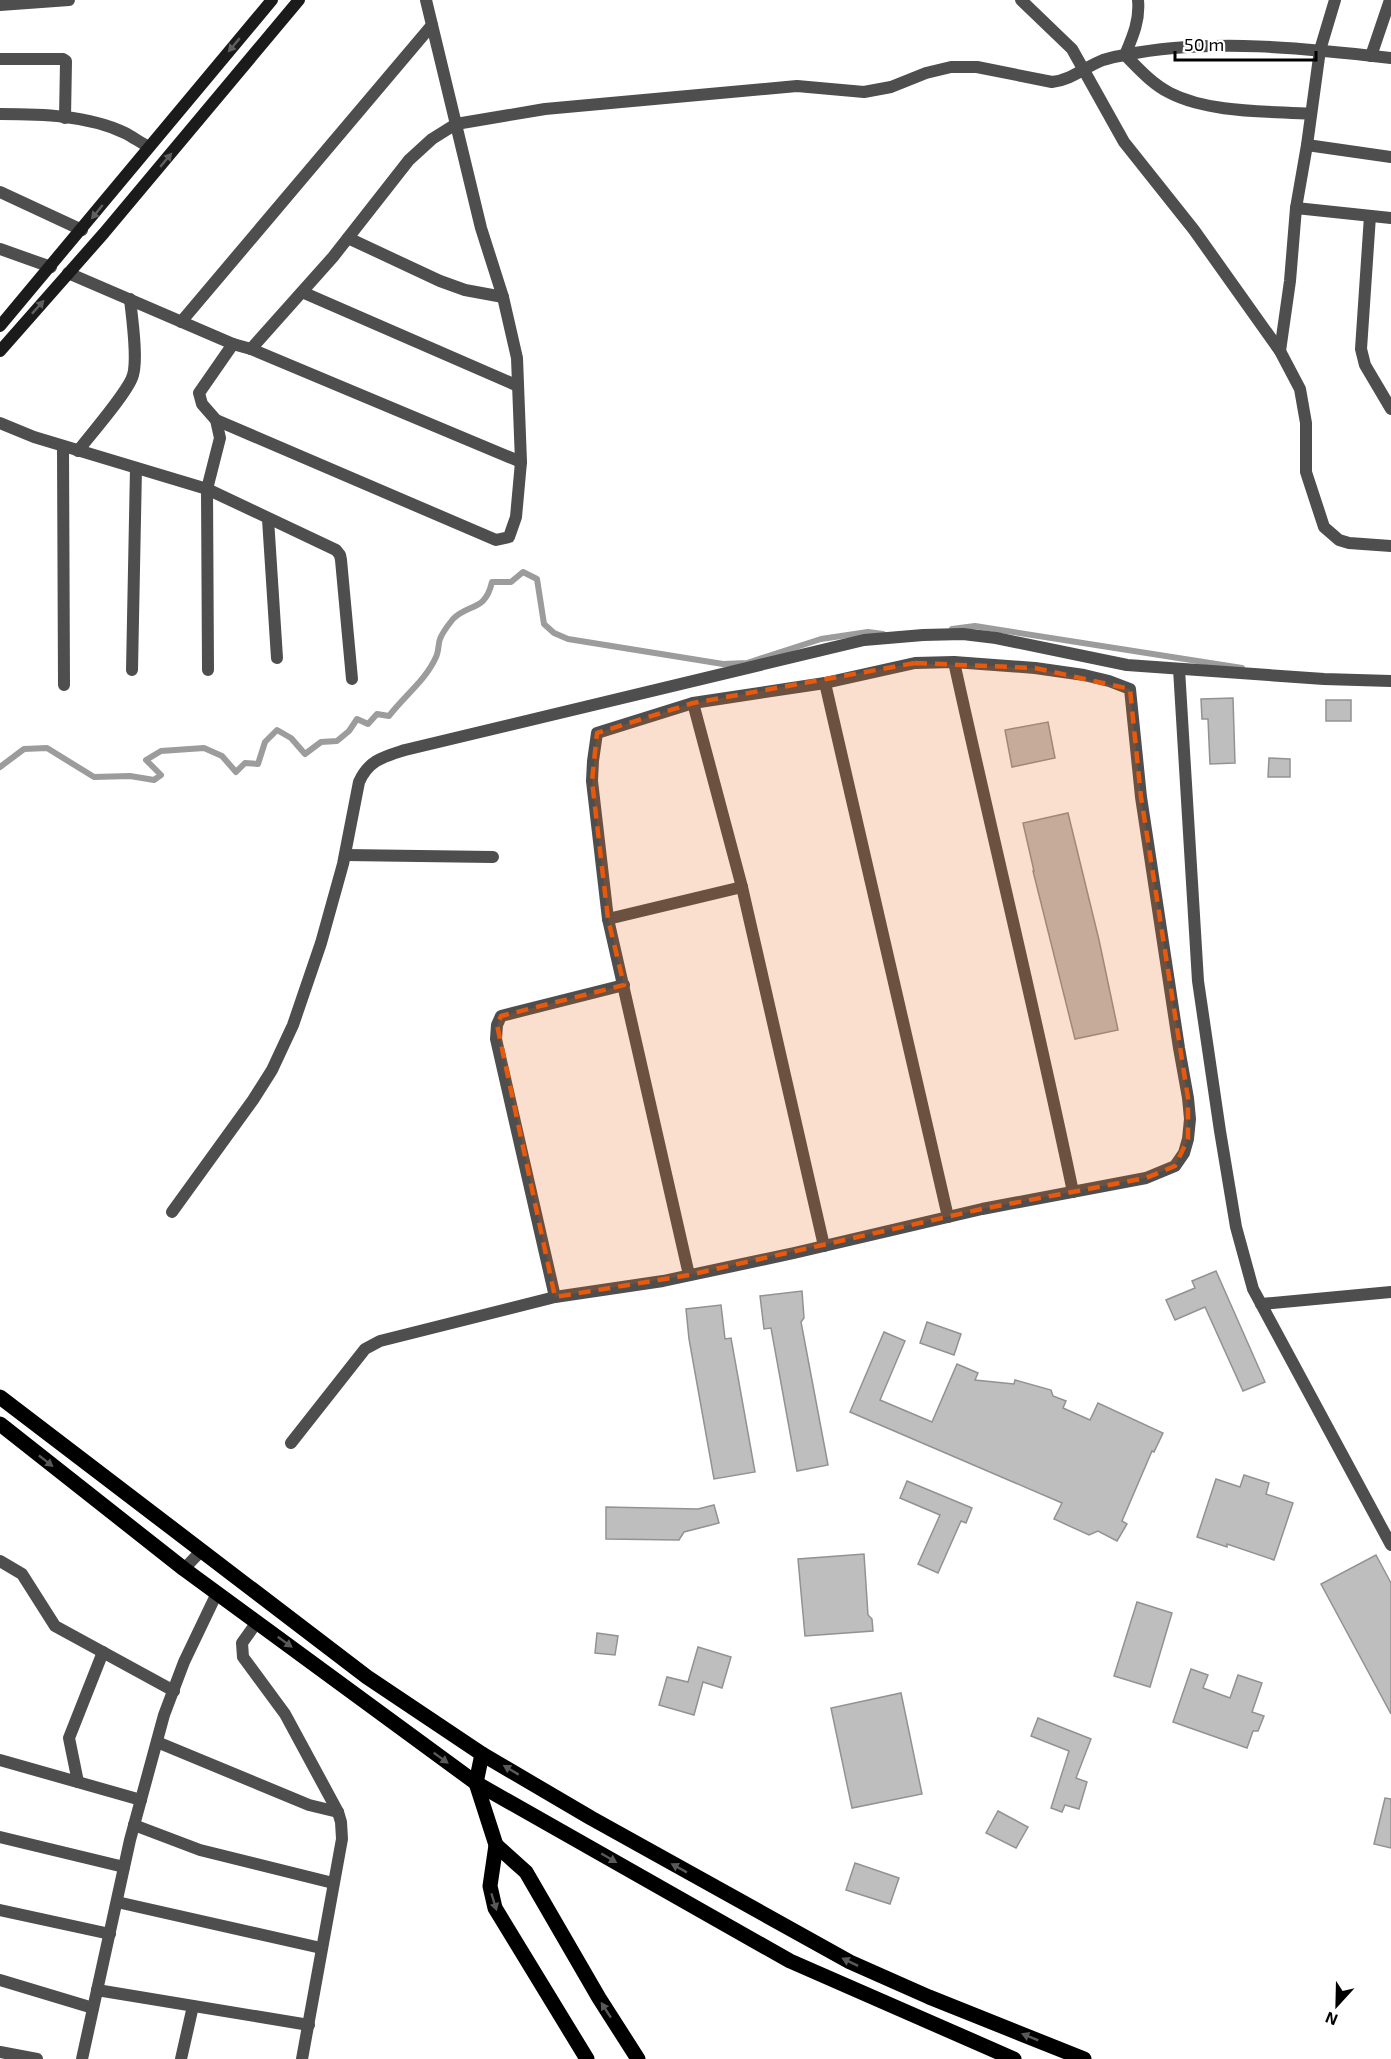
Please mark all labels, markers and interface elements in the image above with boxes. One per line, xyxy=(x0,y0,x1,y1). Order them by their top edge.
scale bar xyxy=(1175,24,1316,62)
text: 50 m xyxy=(1184,33,1224,55)
one-way arrow xyxy=(228,37,241,53)
one-way arrow xyxy=(159,152,172,168)
one-way arrow xyxy=(91,204,104,219)
one-way arrow xyxy=(31,300,44,315)
one-way arrow xyxy=(38,1454,54,1467)
one-way arrow xyxy=(276,1636,292,1648)
one-way arrow xyxy=(433,1752,449,1764)
one-way arrow xyxy=(502,1766,519,1776)
one-way arrow xyxy=(600,1853,617,1863)
one-way arrow xyxy=(671,1863,688,1873)
one-way arrow xyxy=(490,1893,499,1911)
one-way arrow xyxy=(842,1957,859,1966)
north arrow xyxy=(1307,1975,1367,2035)
one-way arrow xyxy=(601,2002,612,2018)
text: N xyxy=(1322,2008,1340,2030)
one-way arrow xyxy=(1021,2032,1039,2041)

